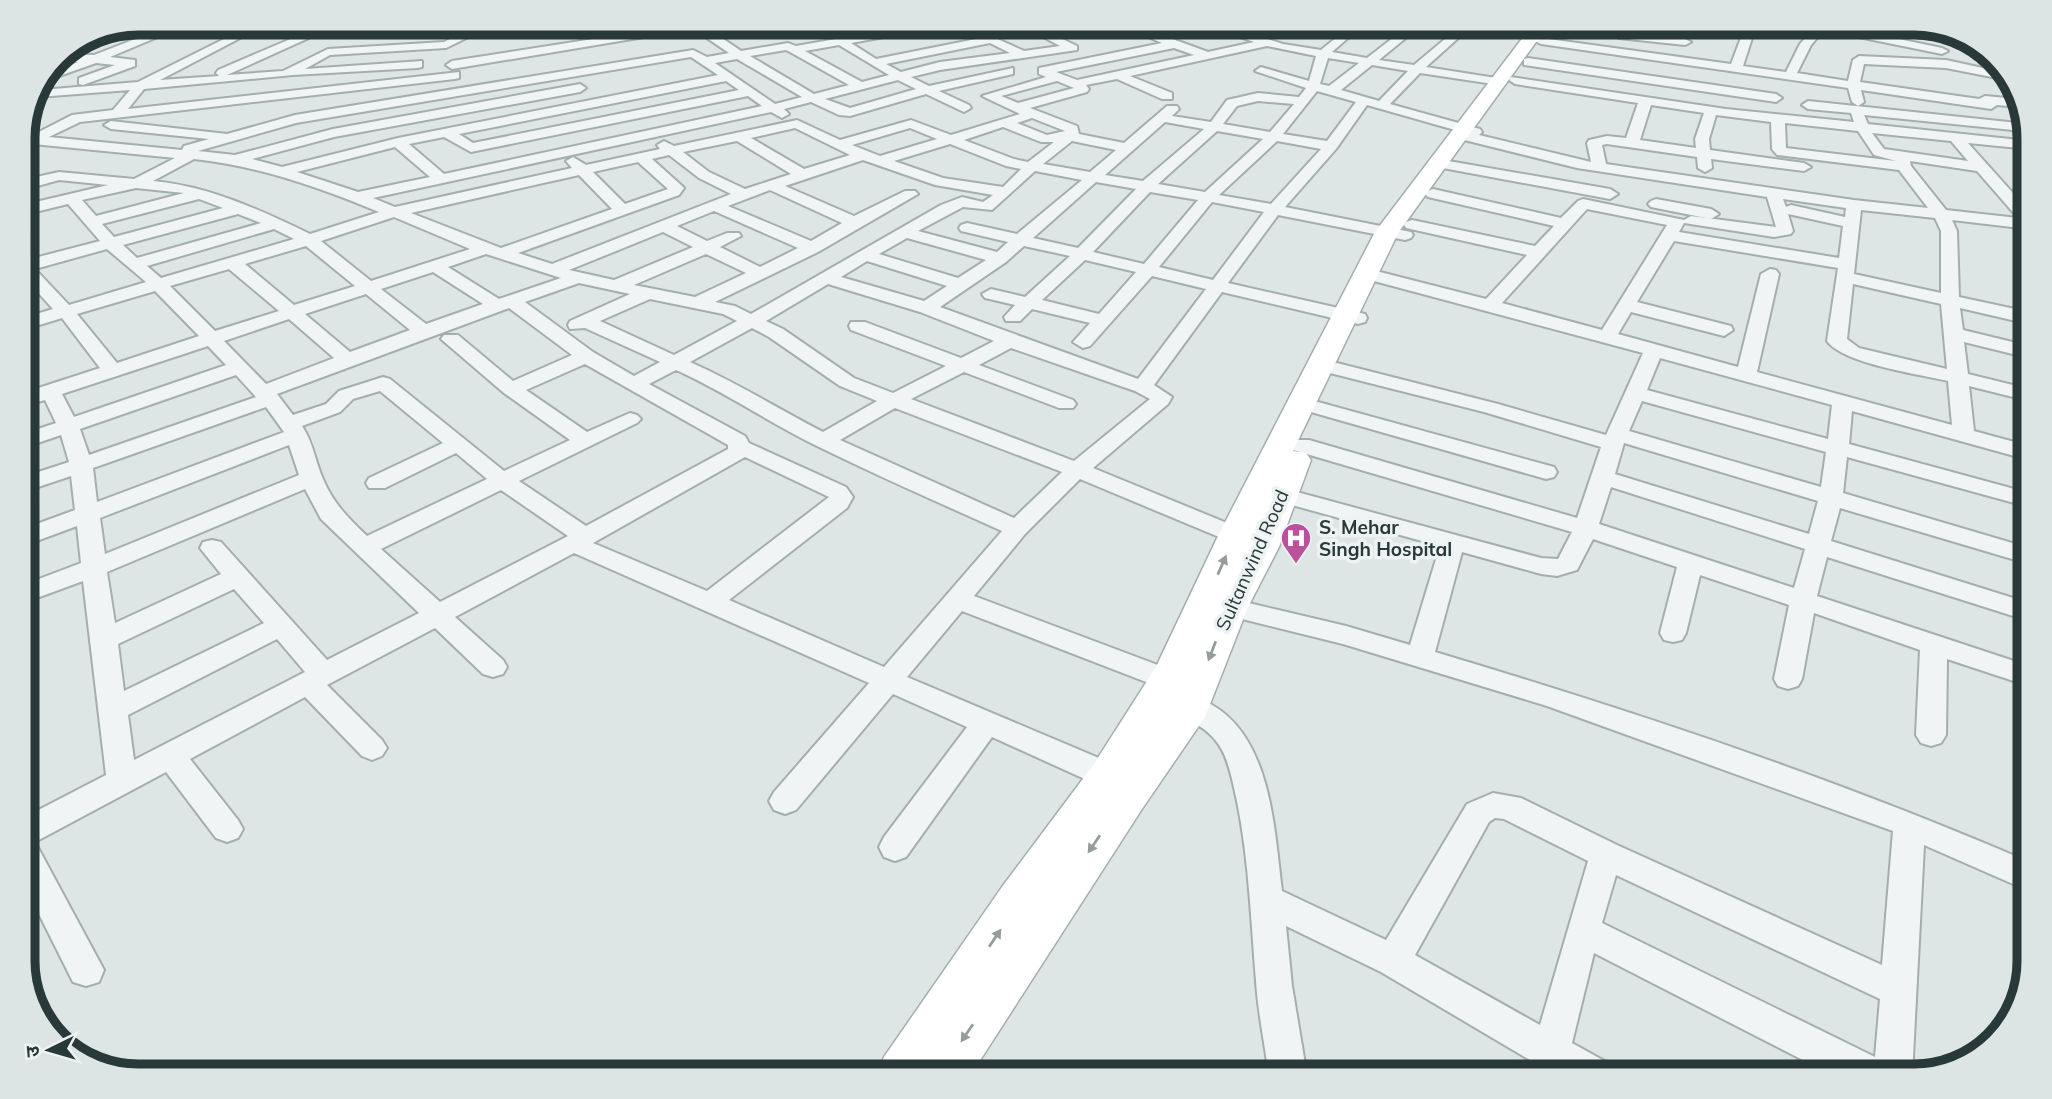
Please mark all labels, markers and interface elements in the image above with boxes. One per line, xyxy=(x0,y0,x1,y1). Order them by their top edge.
street label: Sultanwind Road xyxy=(1210,486,1294,634)
place label: S. Mehar Singh Hospital xyxy=(1319,515,1452,561)
hospital icon: S. Mehar Singh Hospital xyxy=(1279,521,1313,565)
one-way arrow xyxy=(1216,555,1228,575)
one-way arrow xyxy=(1206,640,1217,661)
one-way arrow xyxy=(1087,835,1101,853)
one-way arrow xyxy=(988,929,1002,947)
north arrow xyxy=(14,1015,84,1085)
one-way arrow xyxy=(960,1024,974,1042)
text: उ xyxy=(20,1044,45,1058)

